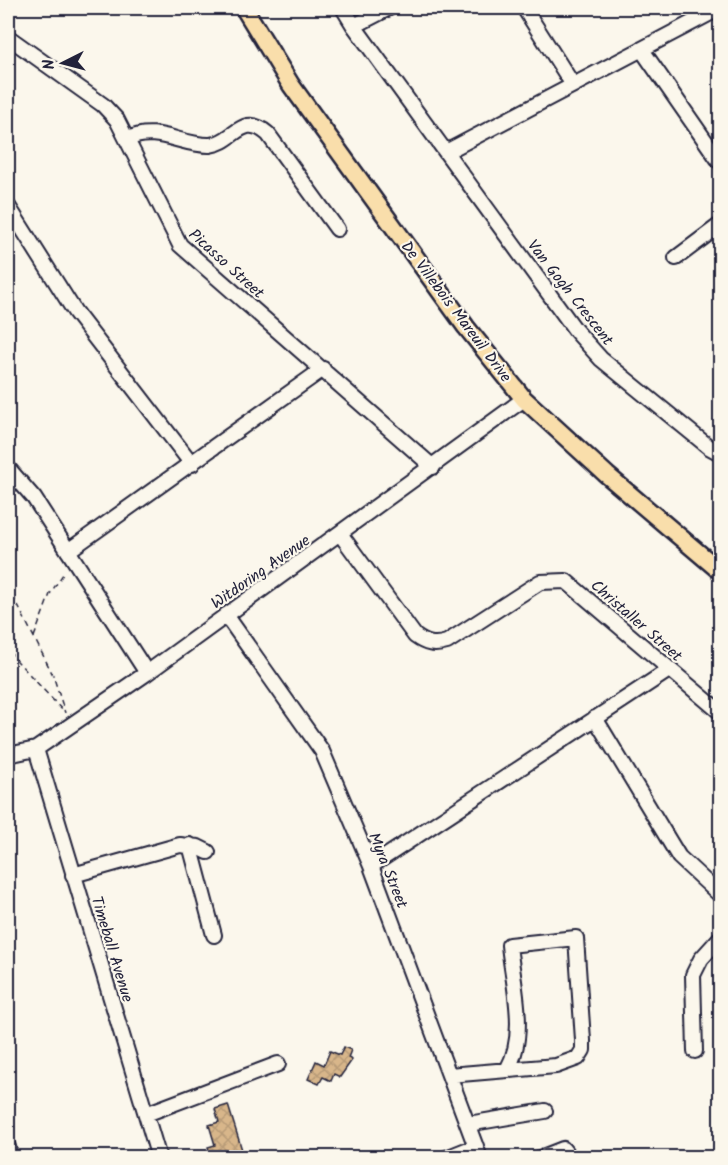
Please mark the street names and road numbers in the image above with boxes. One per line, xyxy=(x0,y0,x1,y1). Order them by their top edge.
street label: Picasso Street xyxy=(182,223,270,306)
street label: Van Gogh Crescent xyxy=(520,235,620,352)
street label: De Villebois Mareuil Drive xyxy=(394,236,517,388)
street label: Witdoring Avenue xyxy=(206,529,316,616)
street label: Christaller Street xyxy=(584,574,688,669)
street label: Myra Street xyxy=(361,829,414,913)
street label: Timeball Avenue xyxy=(84,893,140,1005)

